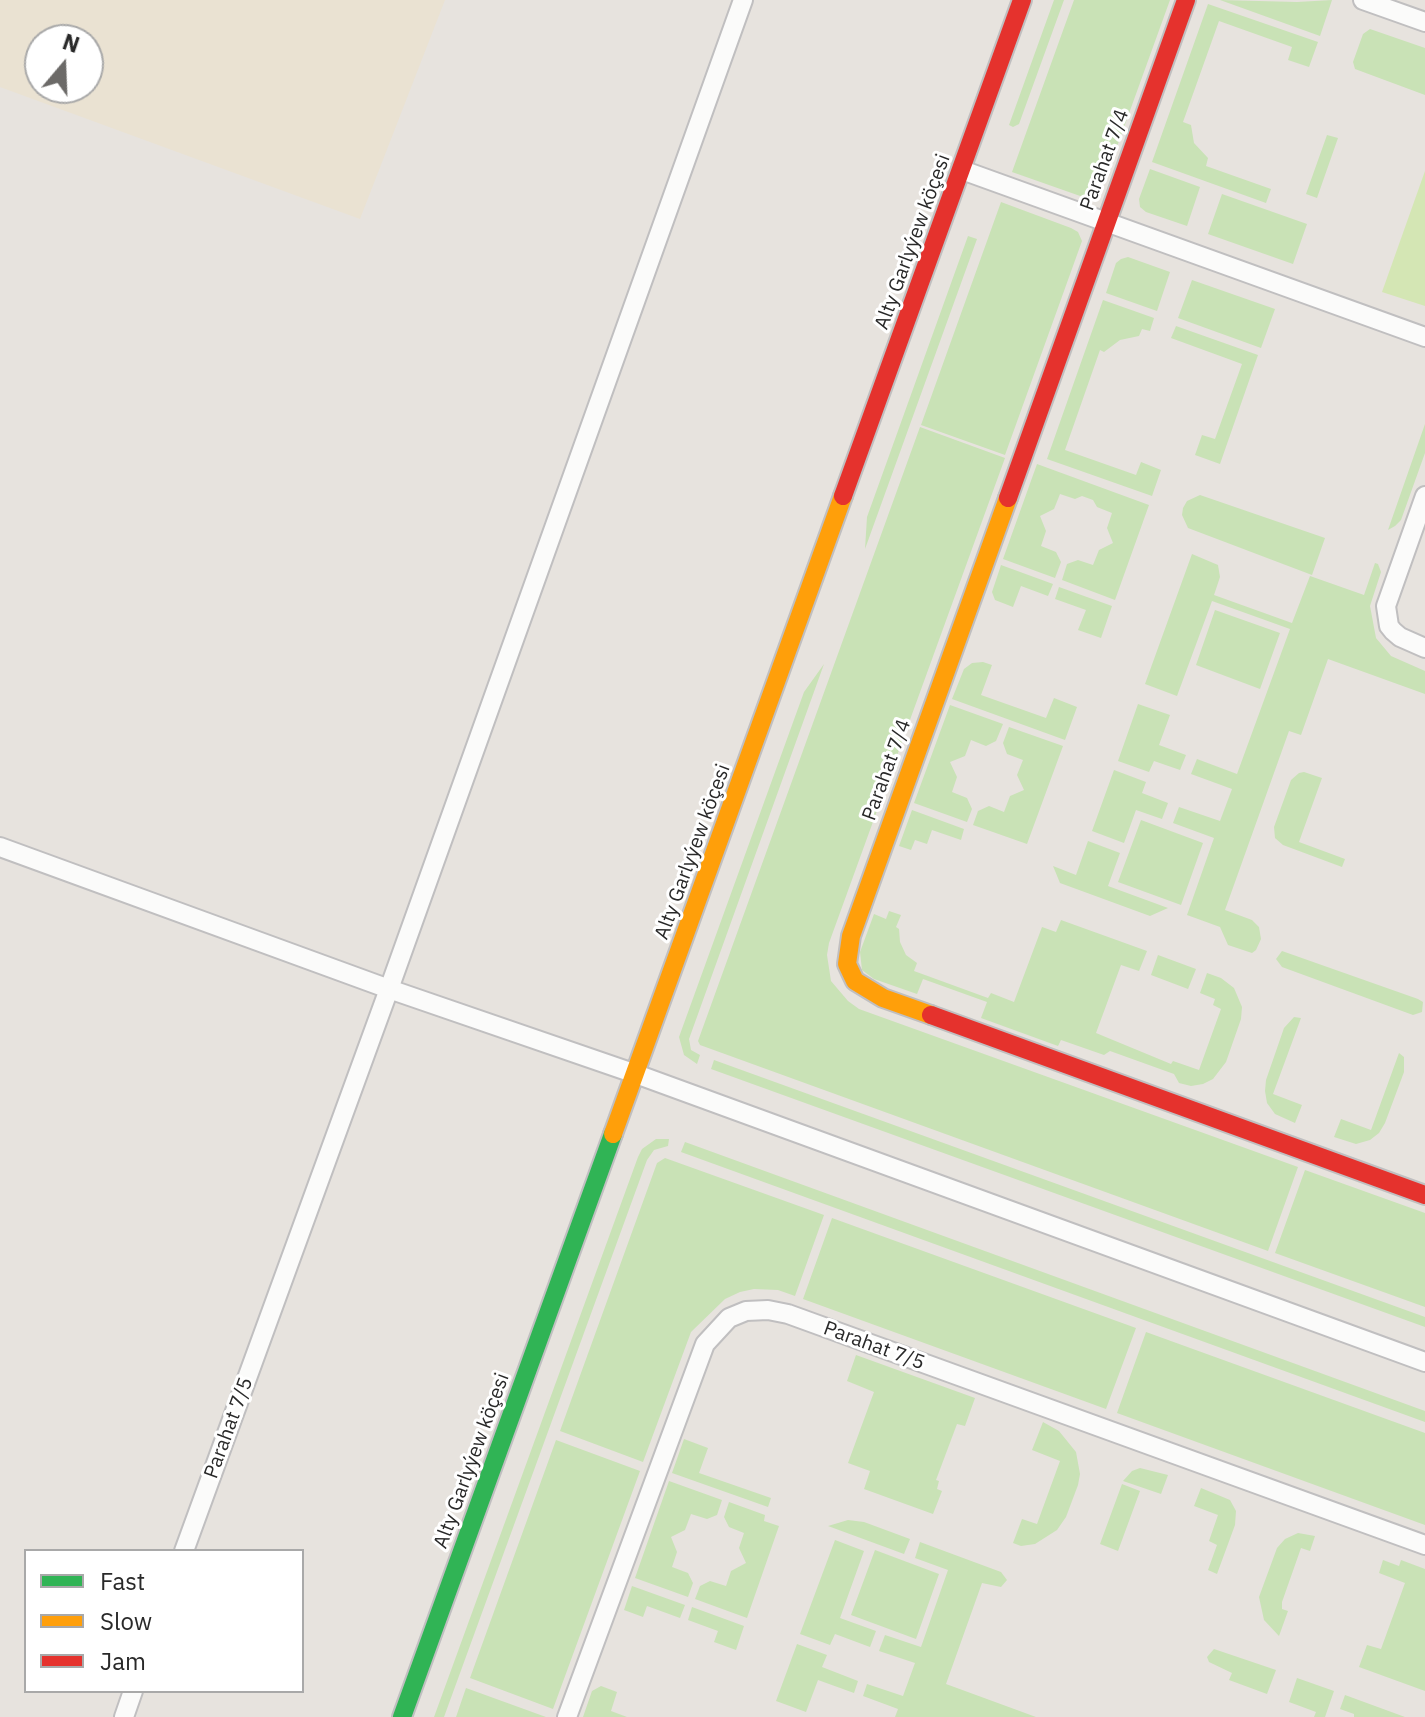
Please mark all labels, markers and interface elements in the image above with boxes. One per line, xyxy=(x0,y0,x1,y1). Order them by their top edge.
north arrow xyxy=(24,24,104,104)
text: N xyxy=(59,26,84,59)
street label: Parahat 7/4 xyxy=(1076,106,1134,214)
street label: Alty Garlyýew köçesi xyxy=(870,151,956,333)
street label: Parahat 7/4 xyxy=(858,716,916,824)
street label: Alty Garlyýew köçesi xyxy=(650,761,736,943)
street label: Parahat 7/5 xyxy=(820,1317,928,1375)
street label: Alty Garlyýew köçesi xyxy=(429,1370,515,1552)
street label: Parahat 7/5 xyxy=(200,1374,258,1482)
legend xyxy=(24,1549,304,1693)
text: Fast xyxy=(100,1565,145,1597)
text: Slow xyxy=(100,1605,152,1637)
text: Jam xyxy=(100,1645,146,1677)

